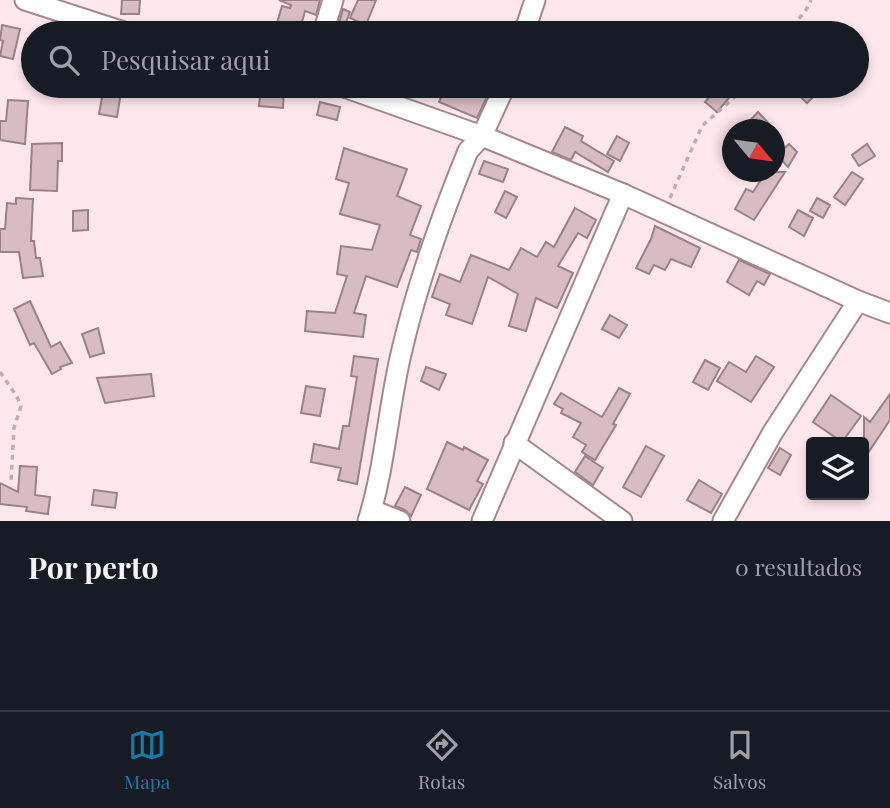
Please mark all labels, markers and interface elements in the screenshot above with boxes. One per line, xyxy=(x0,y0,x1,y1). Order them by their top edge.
search box xyxy=(21,21,869,98)
icon: search xyxy=(45,41,83,79)
text: Pesquisar aqui xyxy=(101,42,270,77)
north arrow xyxy=(722,119,785,182)
map controls xyxy=(806,437,869,500)
button: layers xyxy=(806,437,869,500)
text: Por perto xyxy=(28,547,158,587)
text: 0 resultados xyxy=(735,551,862,582)
tab: Mapa xyxy=(124,726,170,794)
tab: Rotas xyxy=(418,726,465,794)
tab: Salvos xyxy=(713,726,766,794)

